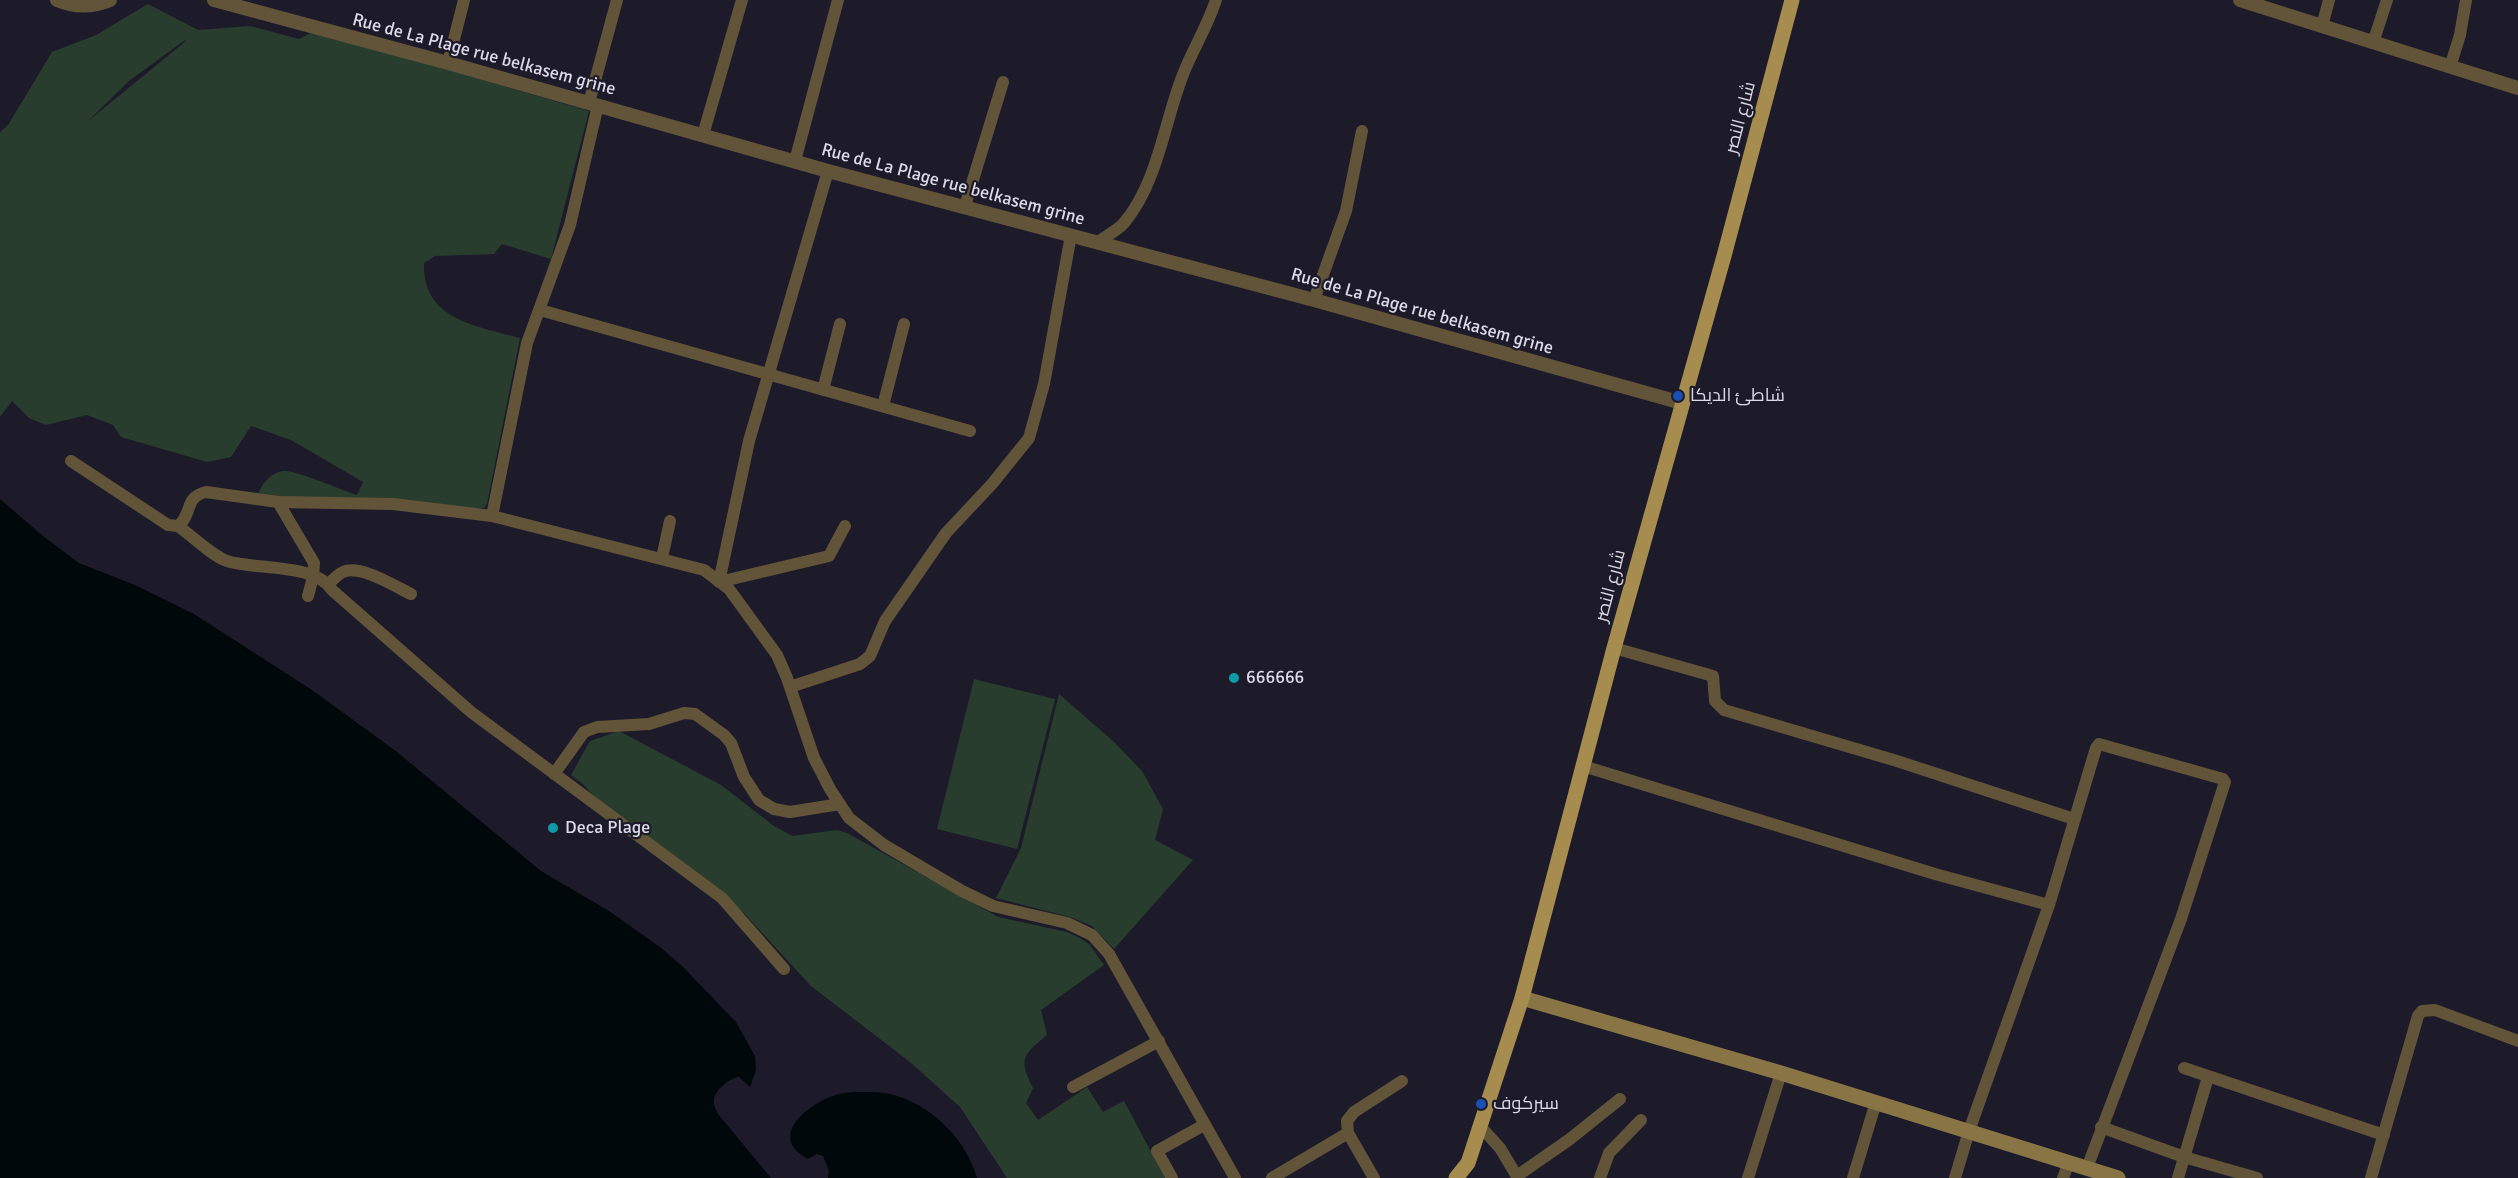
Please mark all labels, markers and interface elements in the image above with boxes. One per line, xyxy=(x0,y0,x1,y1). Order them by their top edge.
street label: Rue de La Plage rue belkasem grine xyxy=(350,9,618,101)
street label: شارع النصر xyxy=(1721,79,1761,157)
street label: Rue de La Plage rue belkasem grine xyxy=(819,139,1087,231)
street label: Rue de La Plage rue belkasem grine xyxy=(1288,264,1556,360)
place label: شاطئ الديكا xyxy=(1690,385,1785,407)
marker: شاطئ الديكا xyxy=(1671,389,1685,403)
street label: شارع النصر xyxy=(1591,547,1631,625)
place label: 666666 xyxy=(1246,667,1304,689)
marker: 666666 xyxy=(1227,671,1241,685)
place label: Deca Plage xyxy=(565,817,650,839)
marker: Deca Plage xyxy=(546,821,560,835)
place label: سيركوف xyxy=(1493,1093,1559,1115)
marker: سيركوف xyxy=(1474,1097,1488,1111)

